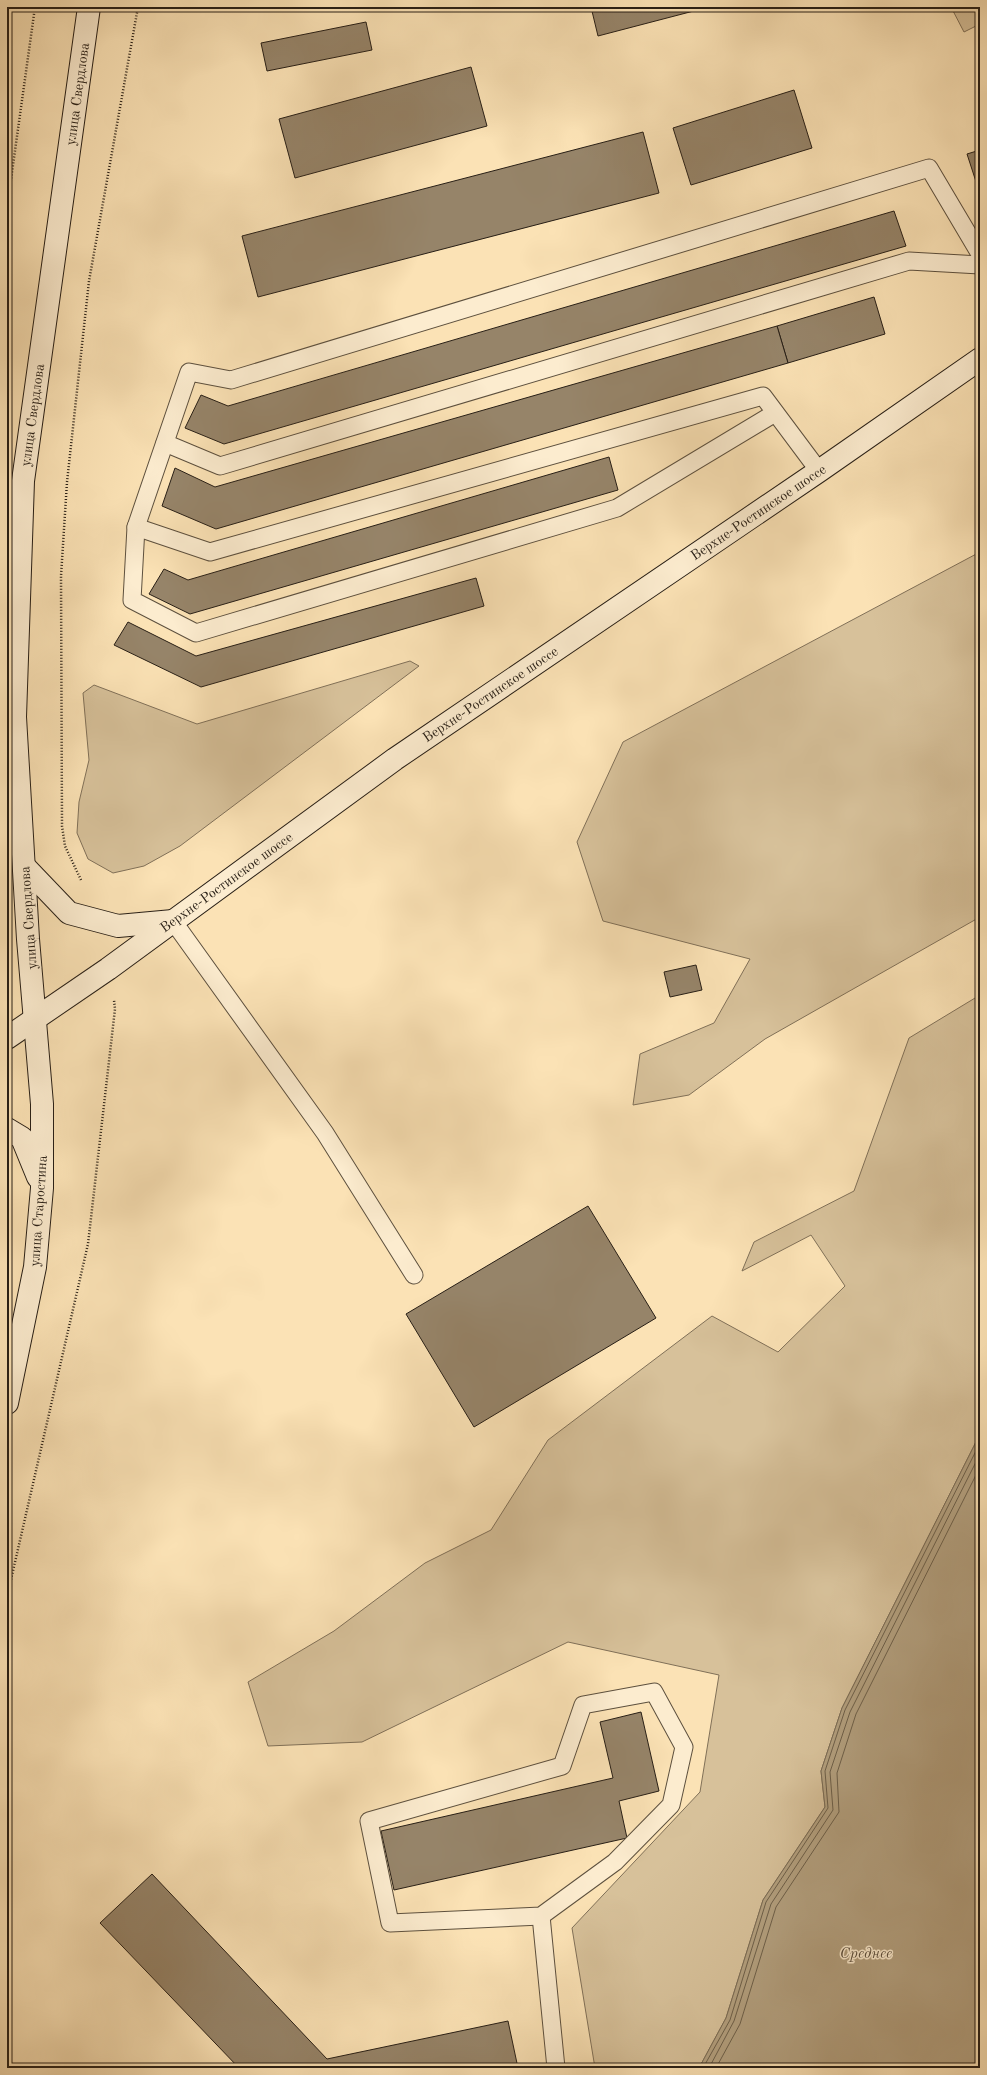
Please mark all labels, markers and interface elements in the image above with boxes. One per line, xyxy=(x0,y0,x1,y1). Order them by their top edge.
street label: улица Свердлова xyxy=(64,42,92,146)
street label: улица Свердлова xyxy=(19,363,47,467)
street label: Верхне-Ростинское шоссе xyxy=(688,462,829,563)
street label: Верхне-Ростинское шоссе xyxy=(420,644,561,745)
street label: Верхне-Ростинское шоссе xyxy=(158,830,295,935)
street label: улица Свердлова xyxy=(18,866,40,970)
street label: улица Старостина xyxy=(28,1155,50,1267)
water label: Среднее xyxy=(840,1947,892,1962)

